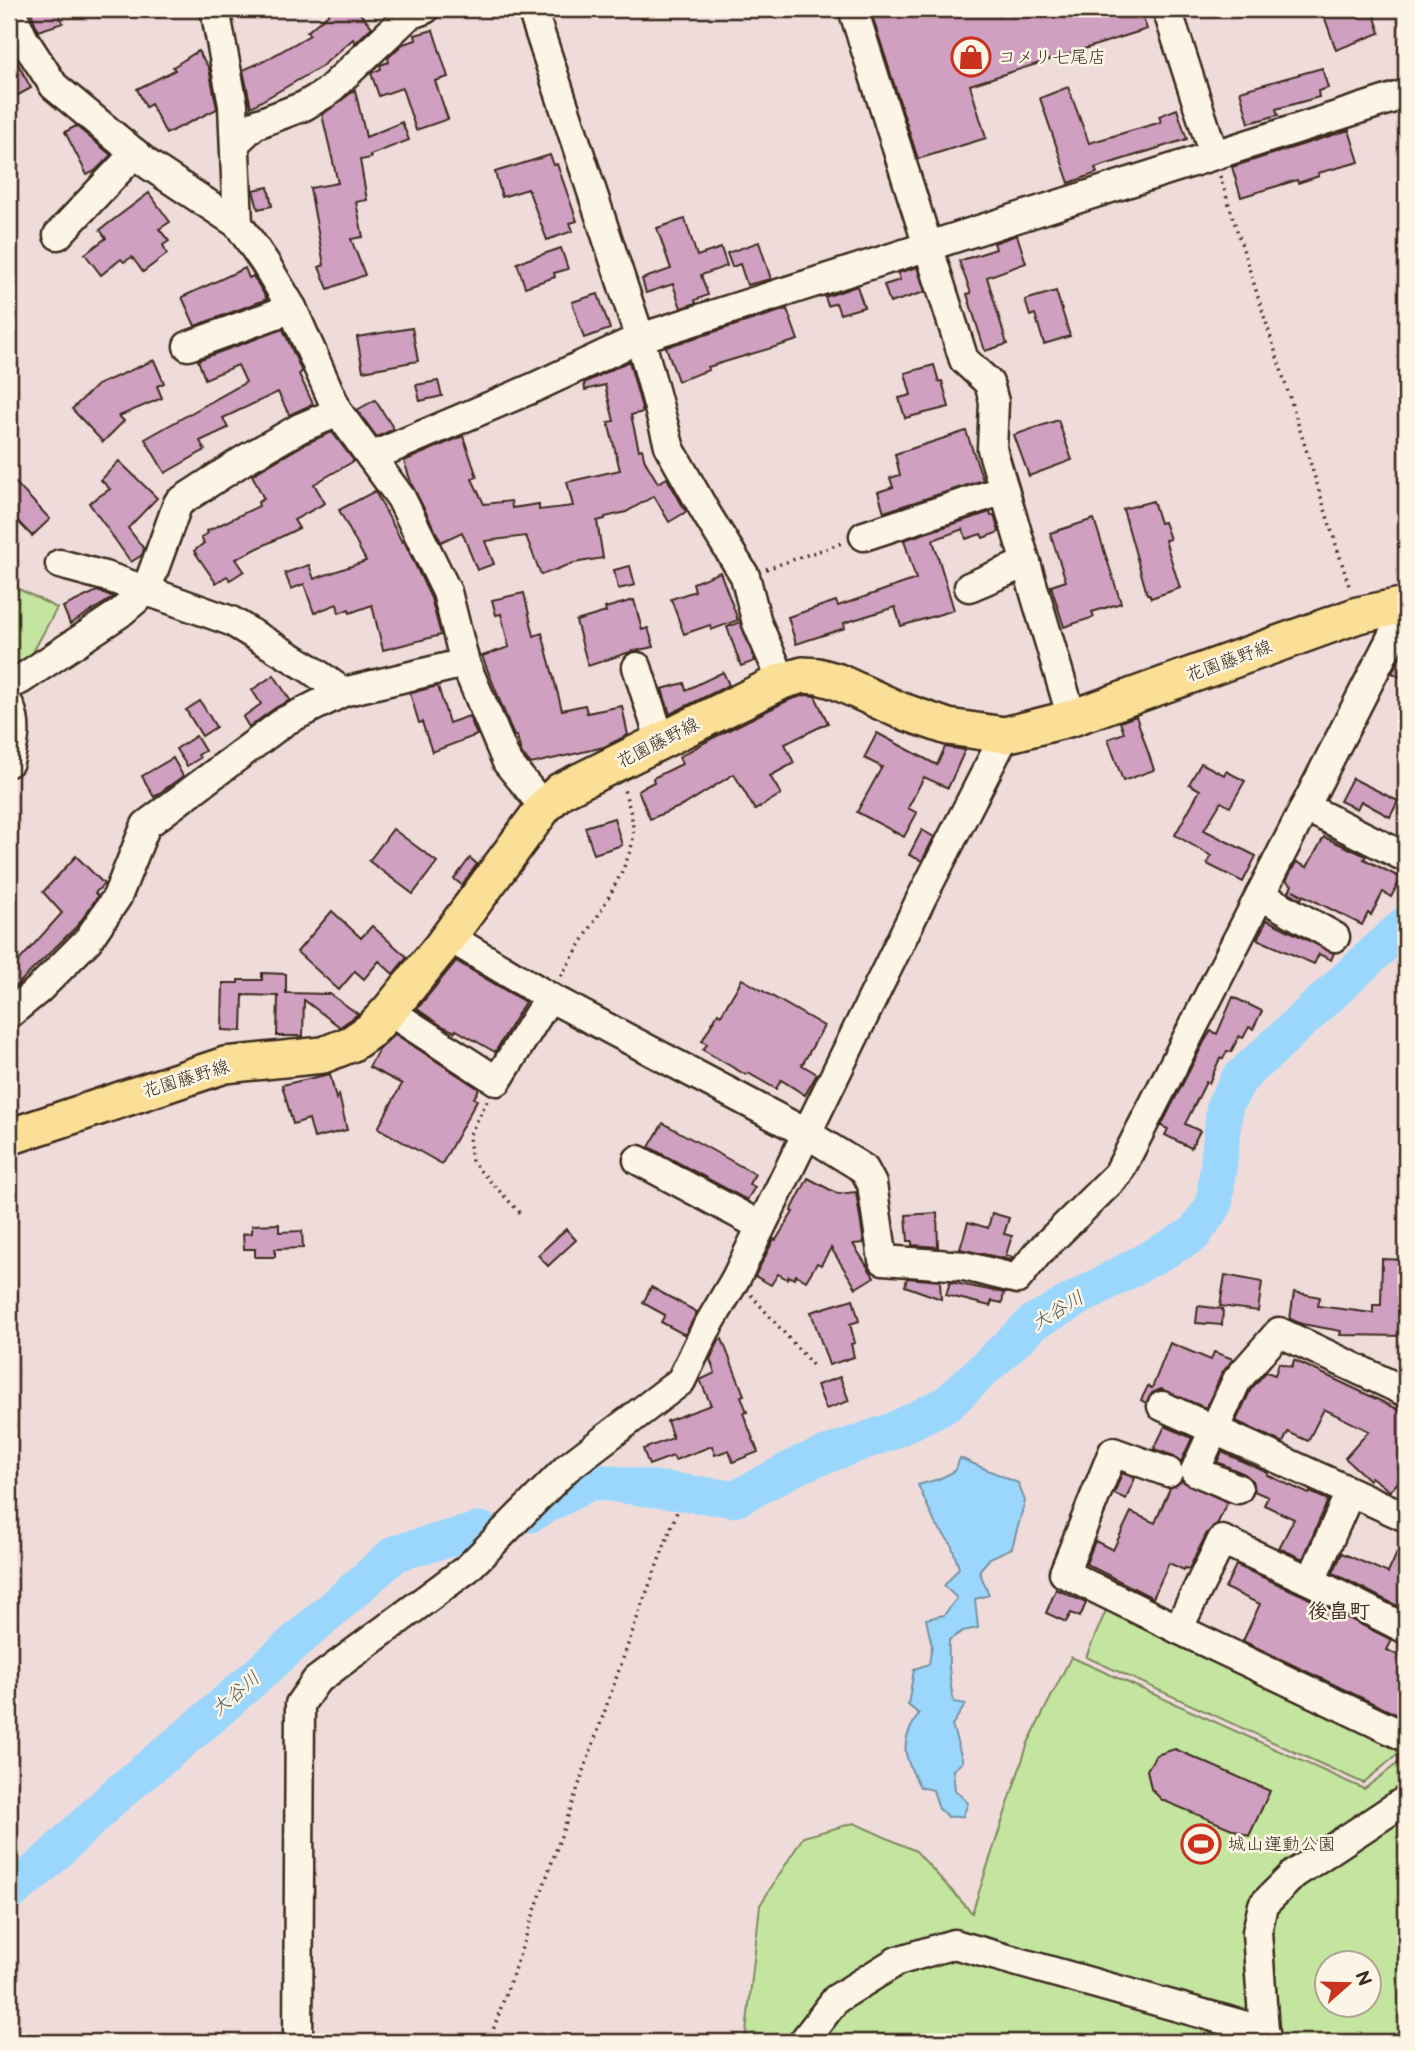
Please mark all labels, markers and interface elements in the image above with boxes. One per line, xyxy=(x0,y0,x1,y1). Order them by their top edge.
shop icon: コメリ七尾店 xyxy=(950,36,992,78)
place label: コメリ七尾店 xyxy=(998,47,1106,68)
street label: 花園藤野線 xyxy=(1183,636,1275,686)
street label: 花園藤野線 xyxy=(613,713,703,773)
street label: 花園藤野線 xyxy=(140,1056,232,1102)
water label: 大谷川 xyxy=(1028,1286,1088,1336)
district label: 後畠町 xyxy=(1308,1599,1371,1624)
water label: 大谷川 xyxy=(207,1667,265,1721)
sports icon: 城山運動公園 xyxy=(1180,1823,1222,1865)
place label: 城山運動公園 xyxy=(1228,1834,1336,1855)
north arrow xyxy=(1314,1950,1384,2020)
text: N xyxy=(1349,1968,1376,1989)

